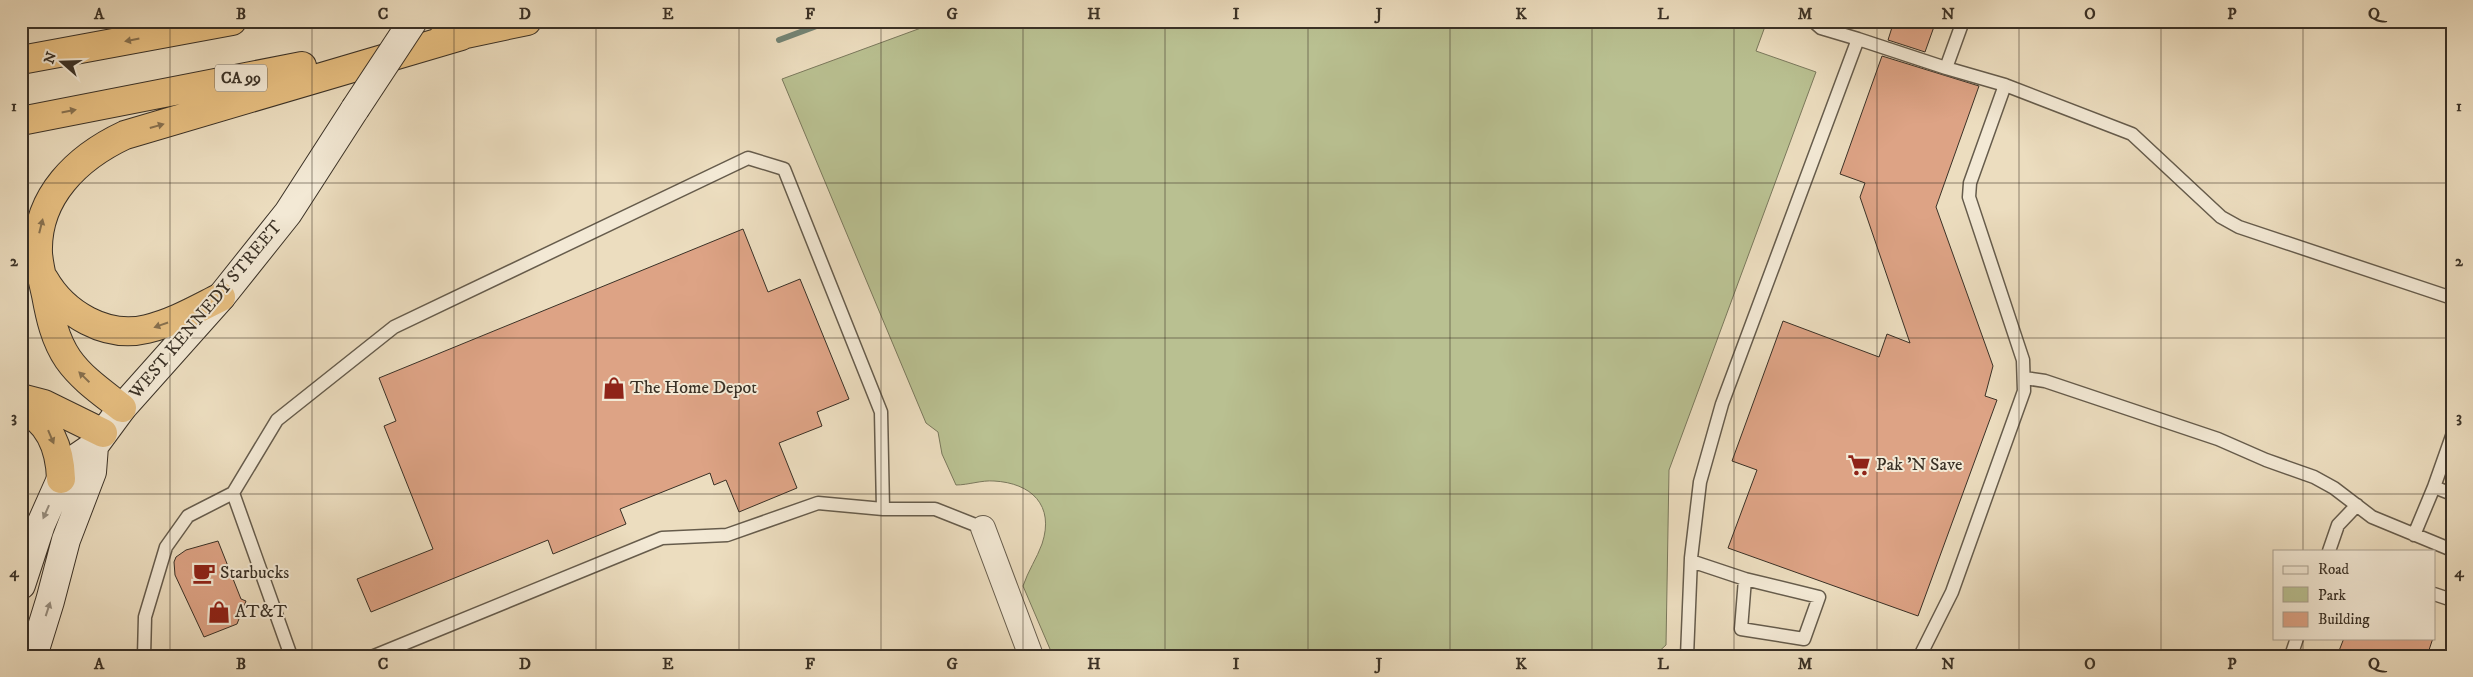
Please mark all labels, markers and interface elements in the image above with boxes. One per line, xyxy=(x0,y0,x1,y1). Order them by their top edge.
text: A xyxy=(93,4,105,24)
text: B xyxy=(236,4,246,24)
text: C xyxy=(378,4,388,24)
text: D xyxy=(519,4,531,24)
text: E xyxy=(662,4,674,24)
text: F xyxy=(805,4,815,24)
text: G xyxy=(946,4,958,24)
text: H xyxy=(1087,4,1101,24)
text: I xyxy=(1233,4,1240,24)
text: J xyxy=(1374,4,1383,24)
text: K xyxy=(1515,4,1527,24)
text: L xyxy=(1657,4,1669,24)
text: M xyxy=(1798,4,1813,24)
text: N xyxy=(1941,4,1955,24)
text: O xyxy=(2084,4,2096,24)
text: P xyxy=(2227,4,2237,24)
text: Q xyxy=(2368,4,2388,24)
one-way arrow xyxy=(125,36,140,44)
north arrow xyxy=(38,38,88,88)
text: N xyxy=(40,49,61,66)
road number: CA 99 xyxy=(215,64,267,92)
text: 1 xyxy=(11,96,17,116)
text: 1 xyxy=(2456,96,2462,116)
one-way arrow xyxy=(61,107,77,115)
one-way arrow xyxy=(149,121,164,129)
street label: WEST KENNEDY STREET xyxy=(124,216,287,404)
one-way arrow xyxy=(37,218,45,234)
text: 2 xyxy=(10,251,19,271)
text: 2 xyxy=(2455,251,2464,271)
one-way arrow xyxy=(153,321,168,329)
one-way arrow xyxy=(79,371,91,383)
shop icon: The Home Depot xyxy=(601,375,627,401)
place label: The Home Depot xyxy=(630,377,757,399)
text: 3 xyxy=(11,407,17,427)
text: 3 xyxy=(2456,407,2462,427)
one-way arrow xyxy=(48,430,56,444)
supermarket icon: Pak 'N Save xyxy=(1846,452,1872,478)
place label: Pak 'N Save xyxy=(1876,454,1962,476)
one-way arrow xyxy=(42,505,50,519)
legend xyxy=(2273,550,2436,640)
cafe icon: Starbucks xyxy=(191,560,217,586)
text: Road xyxy=(2318,560,2350,579)
text: 4 xyxy=(8,562,19,582)
place label: Starbucks xyxy=(220,562,289,584)
text: 4 xyxy=(2453,562,2464,582)
text: Park xyxy=(2318,586,2347,605)
shop icon: AT&T xyxy=(206,599,232,625)
place label: AT&T xyxy=(235,601,287,623)
one-way arrow xyxy=(44,602,52,617)
text: Building xyxy=(2318,610,2370,629)
text: A xyxy=(93,654,105,674)
text: B xyxy=(236,654,246,674)
text: C xyxy=(378,654,388,674)
text: D xyxy=(519,654,531,674)
text: E xyxy=(662,654,674,674)
text: F xyxy=(805,654,815,674)
text: G xyxy=(946,654,958,674)
text: H xyxy=(1087,654,1101,674)
text: I xyxy=(1233,654,1240,674)
text: J xyxy=(1374,654,1383,674)
text: K xyxy=(1515,654,1527,674)
text: L xyxy=(1657,654,1669,674)
text: M xyxy=(1798,654,1813,674)
text: N xyxy=(1941,654,1955,674)
text: O xyxy=(2084,654,2096,674)
text: P xyxy=(2227,654,2237,674)
text: Q xyxy=(2368,654,2388,674)

